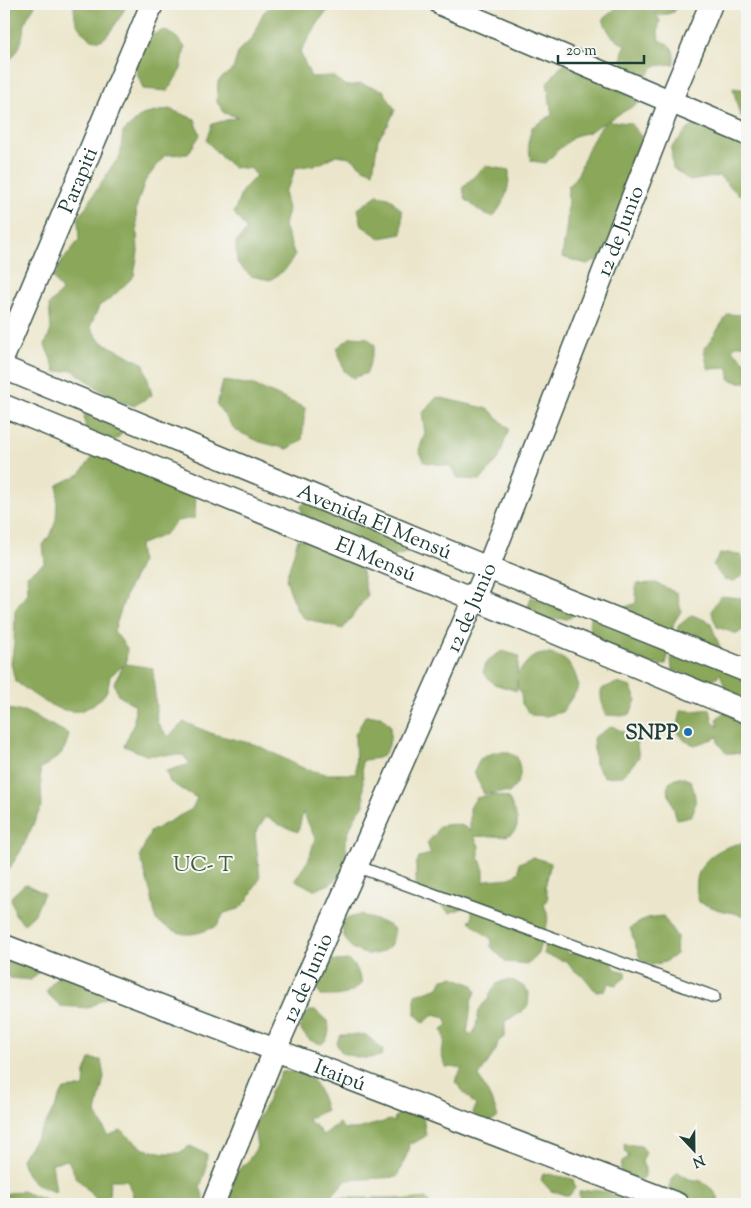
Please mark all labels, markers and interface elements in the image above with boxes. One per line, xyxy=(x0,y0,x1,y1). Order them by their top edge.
scale bar xyxy=(558,32,645,64)
text: 20 m xyxy=(566,41,597,62)
street label: Parapiti xyxy=(52,143,107,218)
street label: 12 de Junio xyxy=(590,182,653,281)
street label: Avenida El Mensú xyxy=(294,478,456,564)
street label: El Mensú xyxy=(332,530,420,586)
street label: 12 de Junio xyxy=(439,558,505,658)
place label: SNPP xyxy=(625,719,678,749)
marker: SNPP xyxy=(682,726,694,738)
park label: UC- T xyxy=(173,851,233,881)
street label: 12 de Junio xyxy=(276,929,342,1028)
street label: Itaipú xyxy=(309,1053,370,1100)
north arrow xyxy=(668,1126,718,1176)
text: N xyxy=(689,1149,707,1172)

